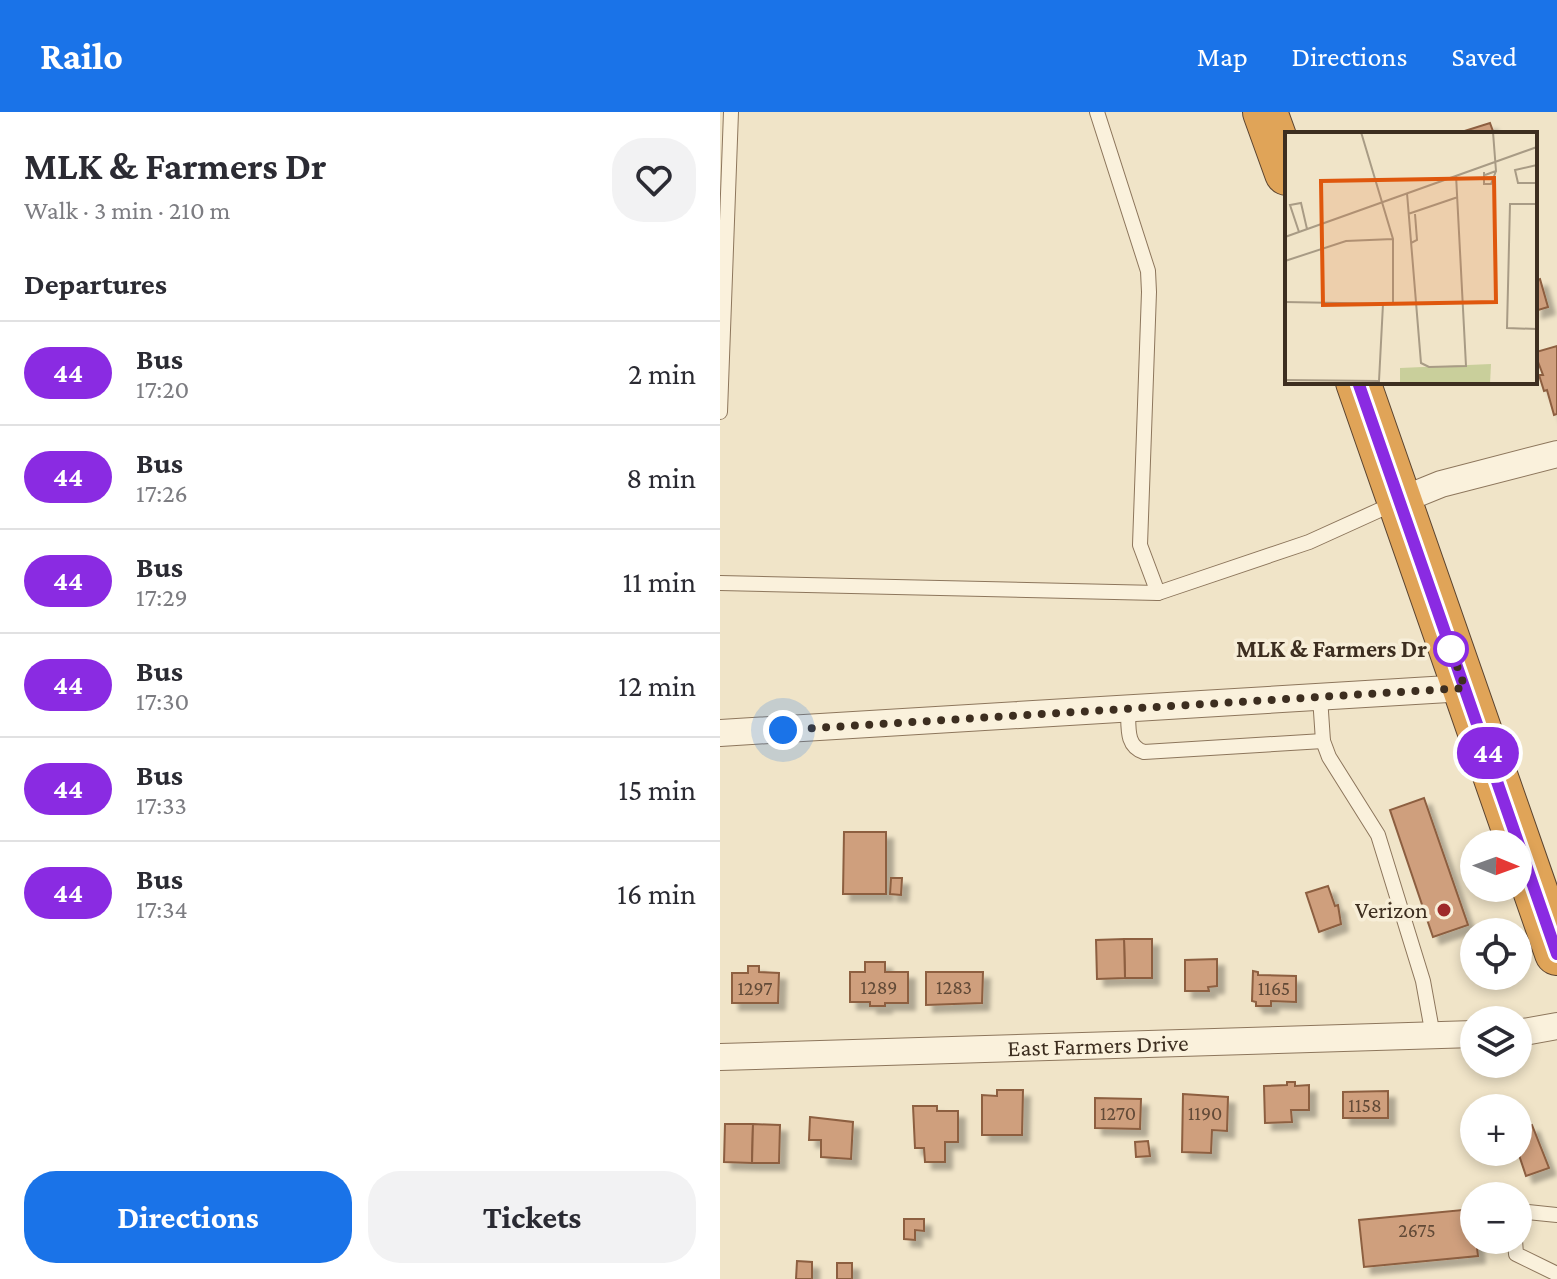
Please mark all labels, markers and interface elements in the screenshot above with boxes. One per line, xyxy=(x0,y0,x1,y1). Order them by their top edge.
text: Railo xyxy=(40,35,123,77)
text: Map xyxy=(1197,41,1248,72)
text: Directions xyxy=(1292,41,1407,72)
text: Saved xyxy=(1451,41,1517,72)
inset map xyxy=(1285,132,1537,384)
button: heart xyxy=(612,138,696,222)
text: MLK & Farmers Dr xyxy=(24,145,326,187)
text: Walk · 3 min · 210 m xyxy=(24,196,230,225)
text: Departures xyxy=(24,267,167,300)
text: Bus xyxy=(136,342,183,375)
text: 44 xyxy=(53,357,83,388)
text: 2 min xyxy=(628,357,696,390)
text: 17:20 xyxy=(136,375,189,404)
text: Bus xyxy=(136,446,183,479)
text: 44 xyxy=(53,461,83,492)
text: 8 min xyxy=(626,461,696,494)
text: 17:26 xyxy=(136,479,188,508)
text: Bus xyxy=(136,550,183,583)
text: 44 xyxy=(53,565,83,596)
text: 11 min xyxy=(622,565,696,598)
text: 17:29 xyxy=(136,583,188,612)
marker: MLK & Farmers Dr xyxy=(1434,632,1468,666)
place label: MLK & Farmers Dr xyxy=(1236,635,1427,662)
text: Bus xyxy=(136,654,183,687)
text: 44 xyxy=(53,669,83,700)
text: 12 min xyxy=(618,669,696,702)
text: 17:30 xyxy=(136,687,189,716)
your location xyxy=(763,710,803,750)
line badge: 44 xyxy=(1452,727,1524,779)
text: 44 xyxy=(1473,737,1503,768)
text: Bus xyxy=(136,758,183,791)
text: 44 xyxy=(53,773,83,804)
text: 15 min xyxy=(618,773,696,806)
text: 17:33 xyxy=(136,791,187,820)
north arrow xyxy=(1460,830,1532,902)
map controls xyxy=(1460,830,1532,1254)
text: Bus xyxy=(136,862,183,895)
text: 44 xyxy=(53,877,83,908)
text: 16 min xyxy=(617,877,696,910)
text: 17:34 xyxy=(136,895,188,924)
place label: Verizon xyxy=(1355,896,1428,923)
marker: Verizon xyxy=(1435,901,1453,919)
button: locate xyxy=(1460,918,1532,990)
house number: 1289 xyxy=(861,976,897,998)
house number: 1283 xyxy=(936,976,972,998)
house number: 1297 xyxy=(737,977,773,999)
house number: 1165 xyxy=(1258,977,1290,999)
button: layers xyxy=(1460,1006,1532,1078)
street label: East Farmers Drive xyxy=(1007,1029,1189,1061)
house number: 1158 xyxy=(1348,1094,1382,1116)
button: + xyxy=(1460,1094,1532,1166)
house number: 1270 xyxy=(1100,1102,1136,1124)
house number: 1190 xyxy=(1188,1102,1222,1124)
button: Directions xyxy=(24,1171,352,1263)
button: Tickets xyxy=(368,1171,696,1263)
button: − xyxy=(1460,1182,1532,1254)
house number: 2675 xyxy=(1398,1219,1436,1241)

